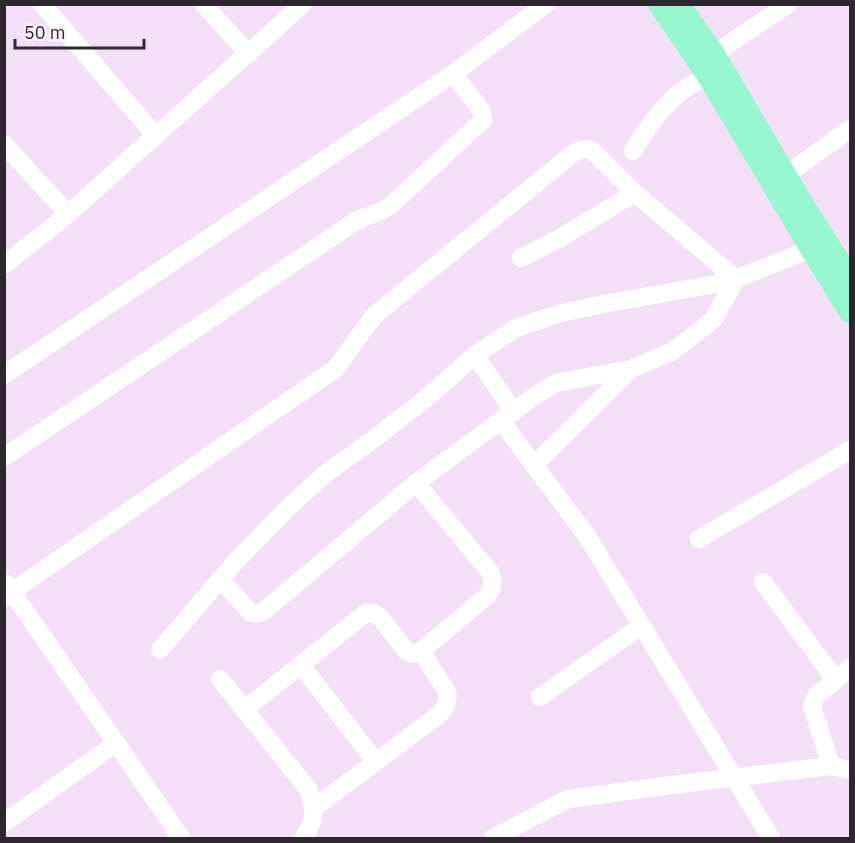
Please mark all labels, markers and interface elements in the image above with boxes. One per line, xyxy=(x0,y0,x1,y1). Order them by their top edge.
scale bar xyxy=(15,12,144,50)
text: 50 m xyxy=(24,21,66,44)

